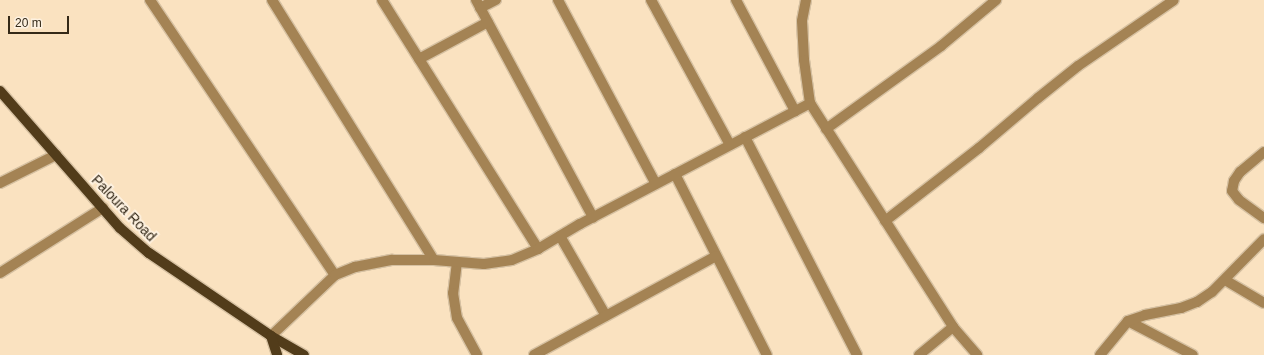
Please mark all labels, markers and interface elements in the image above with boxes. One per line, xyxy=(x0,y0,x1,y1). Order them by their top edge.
scale bar xyxy=(10,8,71,34)
text: 20 m xyxy=(15,16,42,30)
street label: Paloura Road xyxy=(88,171,160,245)

